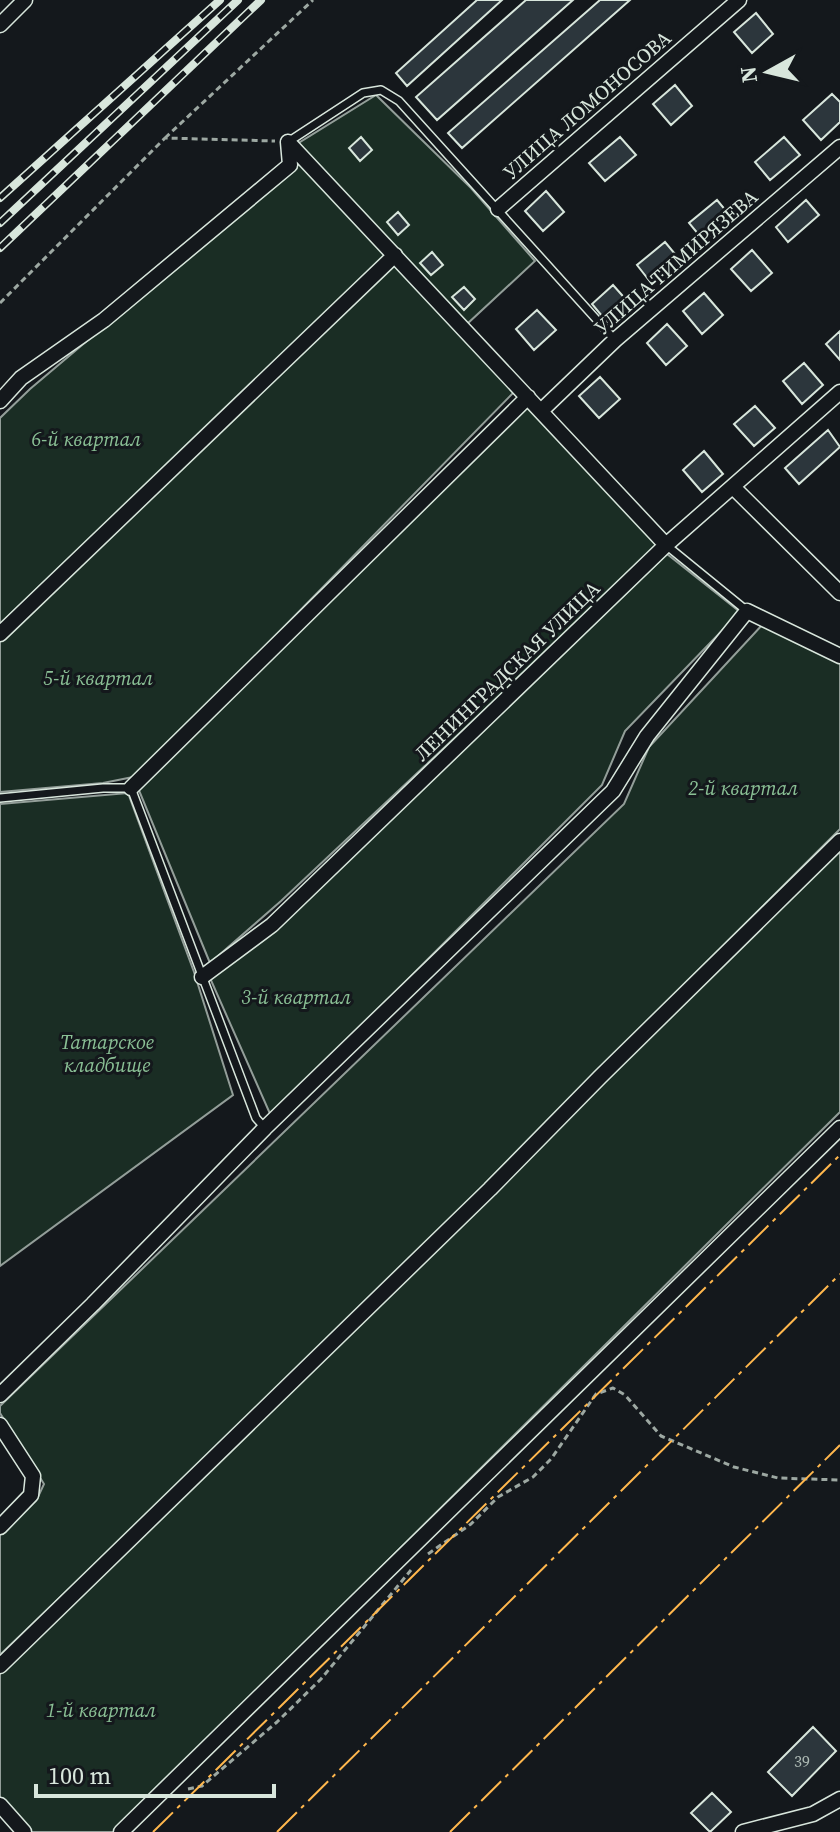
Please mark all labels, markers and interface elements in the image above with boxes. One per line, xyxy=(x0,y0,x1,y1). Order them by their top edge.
street label: УЛИЦА ЛОМОНОСОВА xyxy=(497,24,678,186)
north arrow xyxy=(728,32,808,112)
text: N xyxy=(732,65,764,85)
street label: УЛИЦА ТИМИРЯЗЕВА xyxy=(588,183,764,341)
park label: 6-й квартал xyxy=(31,425,141,453)
street label: ЛЕНИНГРАДСКАЯ УЛИЦА xyxy=(408,574,607,767)
park label: 5-й квартал xyxy=(43,664,153,692)
park label: 2-й квартал xyxy=(688,774,798,802)
park label: 3-й квартал xyxy=(241,983,351,1011)
park label: Татарское кладбище xyxy=(60,1028,154,1079)
park label: 1-й квартал xyxy=(46,1696,156,1724)
scale bar xyxy=(36,1748,274,1798)
house number: 39 xyxy=(794,1750,810,1772)
text: 100 m xyxy=(48,1759,111,1792)

